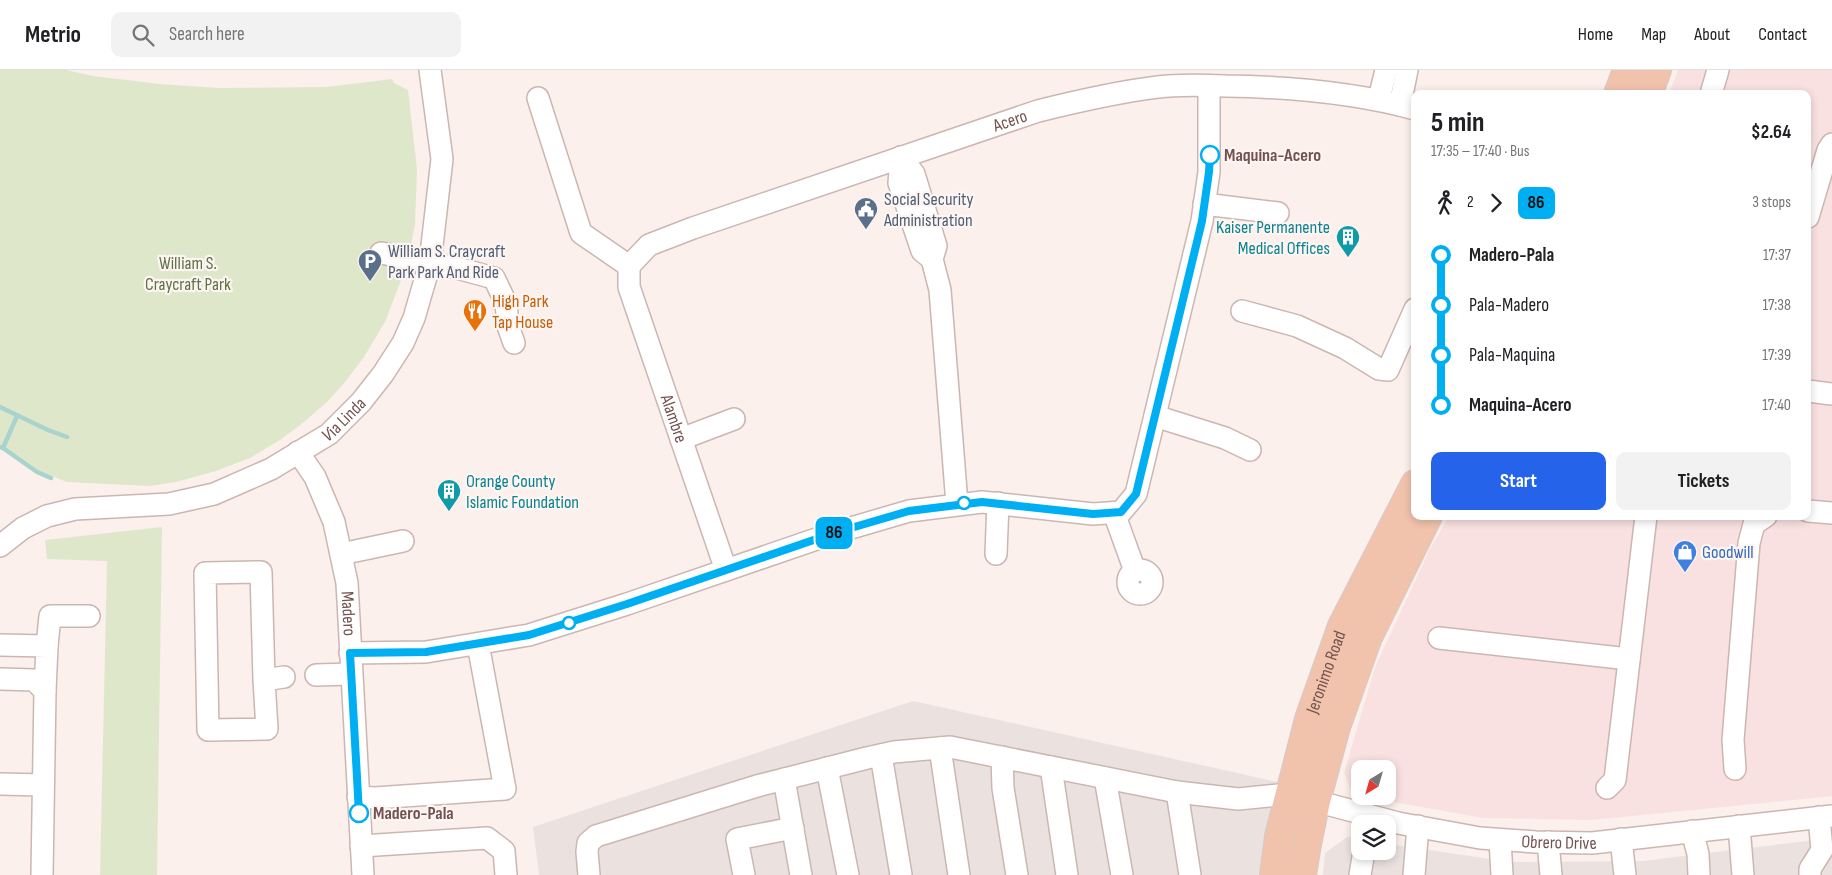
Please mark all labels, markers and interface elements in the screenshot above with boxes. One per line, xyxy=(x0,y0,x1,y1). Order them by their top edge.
search box xyxy=(111,12,461,57)
text: Metrio xyxy=(25,20,81,49)
icon: search xyxy=(129,21,157,49)
text: Search here xyxy=(169,23,245,46)
text: Home xyxy=(1578,24,1613,45)
text: Map xyxy=(1641,24,1666,45)
text: About xyxy=(1694,24,1730,45)
text: Contact xyxy=(1758,24,1807,45)
street label: Acero xyxy=(989,105,1030,136)
text: 5 min xyxy=(1431,106,1484,139)
text: $2.64 xyxy=(1751,121,1791,144)
text: 17:35 – 17:40 · Bus xyxy=(1431,142,1530,161)
marker: Maquina-Acero xyxy=(1200,145,1220,165)
place label: Maquina-Acero xyxy=(1224,145,1321,166)
place label: Social Security Administration xyxy=(883,189,974,231)
icon: walk xyxy=(1431,189,1459,217)
icon: forward xyxy=(1482,189,1510,217)
text: 86 xyxy=(1528,192,1545,213)
text: 2 xyxy=(1467,193,1474,212)
text: 3 stops xyxy=(1752,193,1791,212)
public building icon: Social Security Administration xyxy=(853,196,879,230)
place label: Kaiser Permanente Medical Offices xyxy=(1216,217,1330,259)
building icon: Kaiser Permanente Medical Offices xyxy=(1335,224,1361,258)
place label: William S. Craycraft Park Park And Ride xyxy=(388,241,506,283)
text: Madero-Pala xyxy=(1469,244,1554,267)
text: 17:37 xyxy=(1763,246,1791,265)
parking icon: William S. Craycraft Park Park And Ride xyxy=(357,248,383,282)
park label: William S. Craycraft Park xyxy=(145,253,231,295)
place label: High Park Tap House xyxy=(492,291,553,333)
text: Pala-Madero xyxy=(1469,294,1549,317)
text: 17:38 xyxy=(1762,296,1791,315)
restaurant icon: High Park Tap House xyxy=(462,298,488,332)
text: Pala-Maquina xyxy=(1469,344,1555,367)
text: 17:39 xyxy=(1762,346,1791,365)
street label: Alambre xyxy=(656,391,692,445)
street label: Via Linda xyxy=(319,393,370,446)
text: Maquina-Acero xyxy=(1469,394,1572,417)
text: 17:40 xyxy=(1762,396,1791,415)
button: Start xyxy=(1431,452,1606,510)
button: Tickets xyxy=(1616,452,1791,510)
place label: Orange County Islamic Foundation xyxy=(466,471,579,513)
building icon: Orange County Islamic Foundation xyxy=(436,478,462,512)
unlabelled marker xyxy=(957,496,971,510)
line badge: 86 xyxy=(812,517,856,549)
text: 86 xyxy=(826,522,842,543)
shop icon: Goodwill xyxy=(1672,539,1698,573)
place label: Goodwill xyxy=(1702,542,1754,563)
street label: Madero xyxy=(337,591,360,636)
unlabelled marker xyxy=(562,616,576,630)
street label: Jeronimo Road xyxy=(1301,628,1350,717)
north arrow xyxy=(1351,760,1396,805)
map controls xyxy=(1351,760,1396,860)
marker: Madero-Pala xyxy=(349,803,369,823)
place label: Madero-Pala xyxy=(373,803,454,824)
button: layers xyxy=(1351,815,1396,860)
street label: Obrero Drive xyxy=(1521,830,1598,854)

